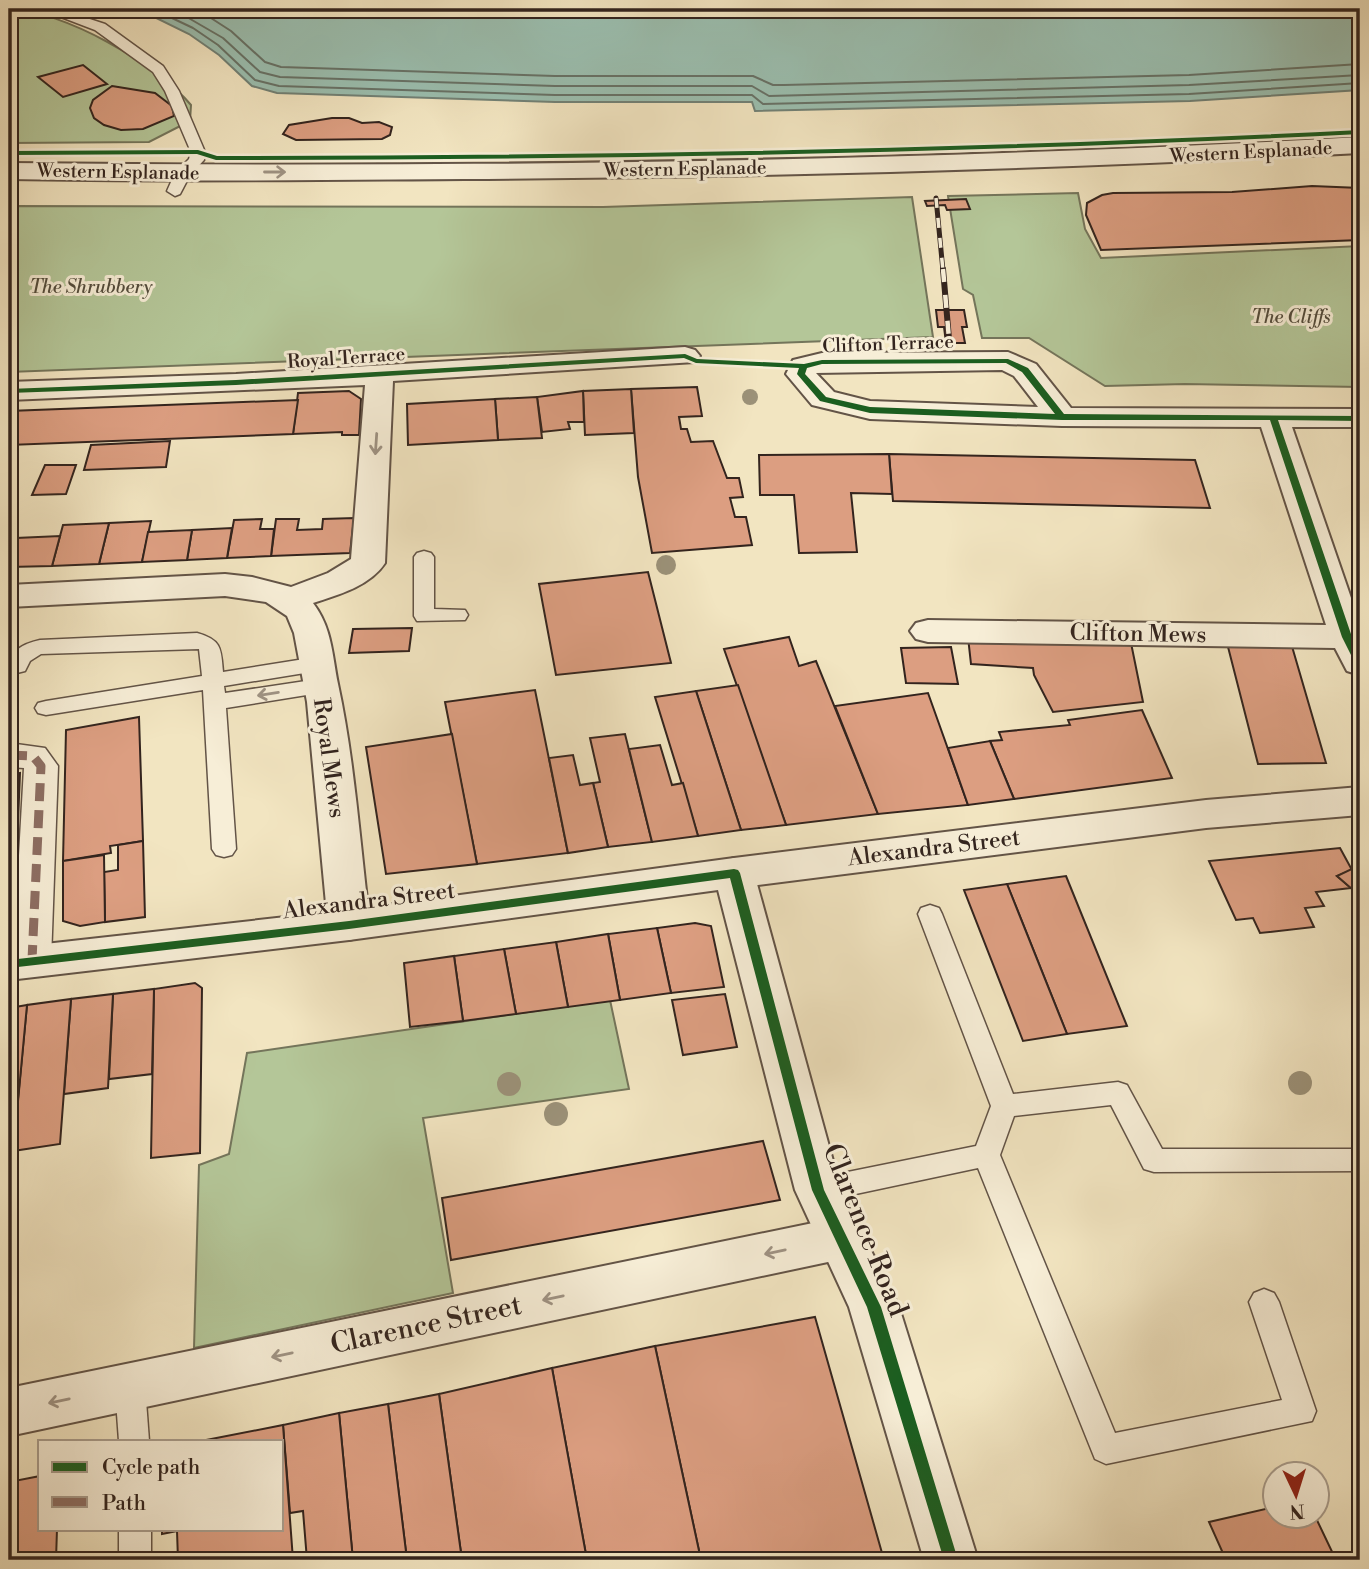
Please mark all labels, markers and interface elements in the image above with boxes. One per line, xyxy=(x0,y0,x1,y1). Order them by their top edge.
street label: Western Esplanade xyxy=(1168,136,1333,168)
street label: Western Esplanade xyxy=(602,156,767,182)
street label: Western Esplanade xyxy=(35,159,200,185)
one-way arrow xyxy=(263,165,286,179)
park label: The Shrubbery xyxy=(29,275,154,299)
park label: The Cliffs xyxy=(1251,305,1331,329)
street label: Clifton Terrace xyxy=(822,330,954,358)
street label: Royal Terrace xyxy=(286,342,406,374)
one-way arrow xyxy=(369,432,382,454)
street label: Clifton Mews xyxy=(1069,619,1207,649)
one-way arrow xyxy=(257,688,280,701)
street label: Royal Mews xyxy=(307,696,351,820)
street label: Alexandra Street xyxy=(845,824,1022,873)
street label: Alexandra Street xyxy=(280,877,457,926)
street label: Clarence Road xyxy=(814,1138,916,1322)
one-way arrow xyxy=(764,1245,787,1259)
street label: Clarence Street xyxy=(327,1288,525,1362)
one-way arrow xyxy=(542,1292,565,1306)
one-way arrow xyxy=(271,1348,294,1362)
one-way arrow xyxy=(48,1395,71,1409)
legend xyxy=(38,1440,284,1530)
text: Cycle path xyxy=(102,1455,201,1481)
north arrow xyxy=(1260,1460,1330,1530)
text: Path xyxy=(102,1491,147,1517)
text: N xyxy=(1289,1498,1305,1523)

